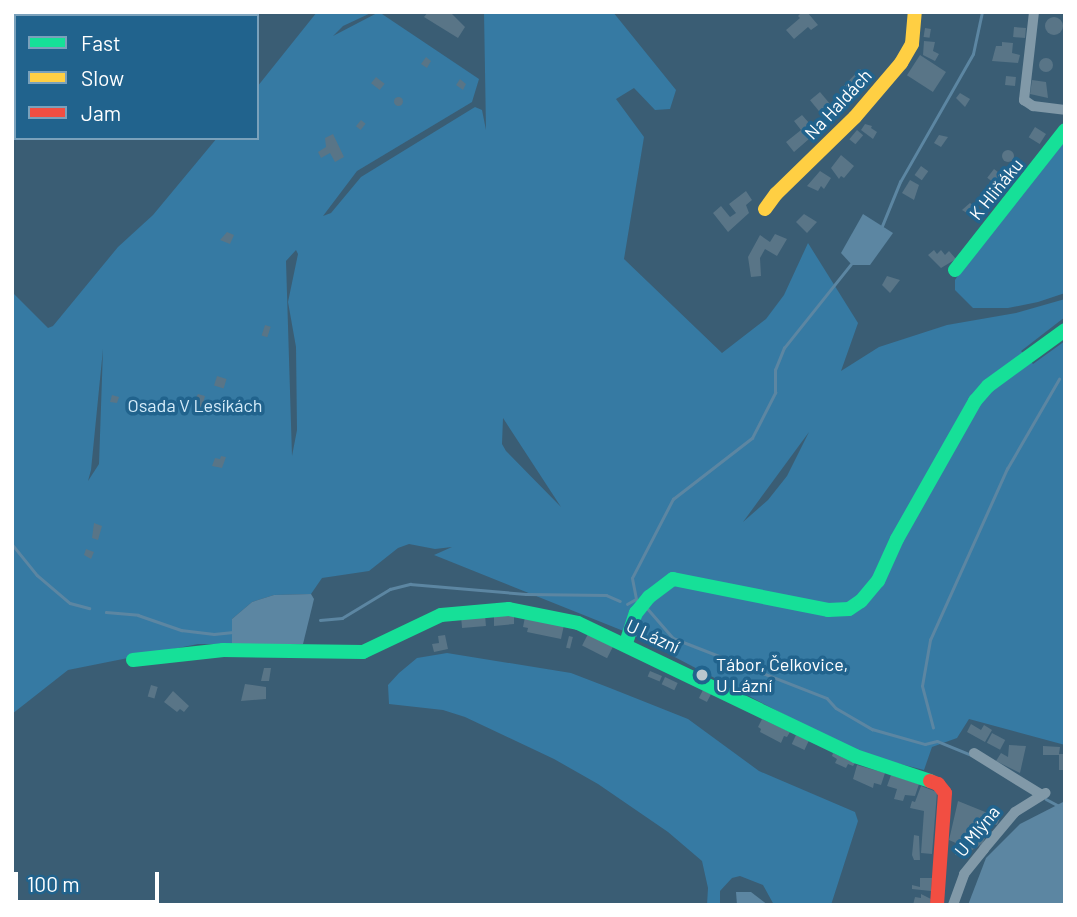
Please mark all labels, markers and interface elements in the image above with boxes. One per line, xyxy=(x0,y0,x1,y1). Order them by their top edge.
legend xyxy=(14,14,259,140)
text: Fast xyxy=(81,30,121,55)
street label: Na Haldách xyxy=(800,64,876,144)
text: Slow xyxy=(81,65,124,90)
text: Jam xyxy=(81,100,121,125)
street label: K Hliňáku xyxy=(965,154,1027,224)
park label: Osada V Lesíkách xyxy=(128,394,262,416)
street label: U Lázní xyxy=(623,614,683,658)
place label: Tábor, Čelkovice, U Lázní xyxy=(716,654,848,696)
marker: Tábor, Čelkovice, U Lázní xyxy=(694,667,710,683)
street label: U Mlýna xyxy=(950,801,1004,861)
scale bar xyxy=(18,858,163,902)
text: 100 m xyxy=(27,871,80,896)

